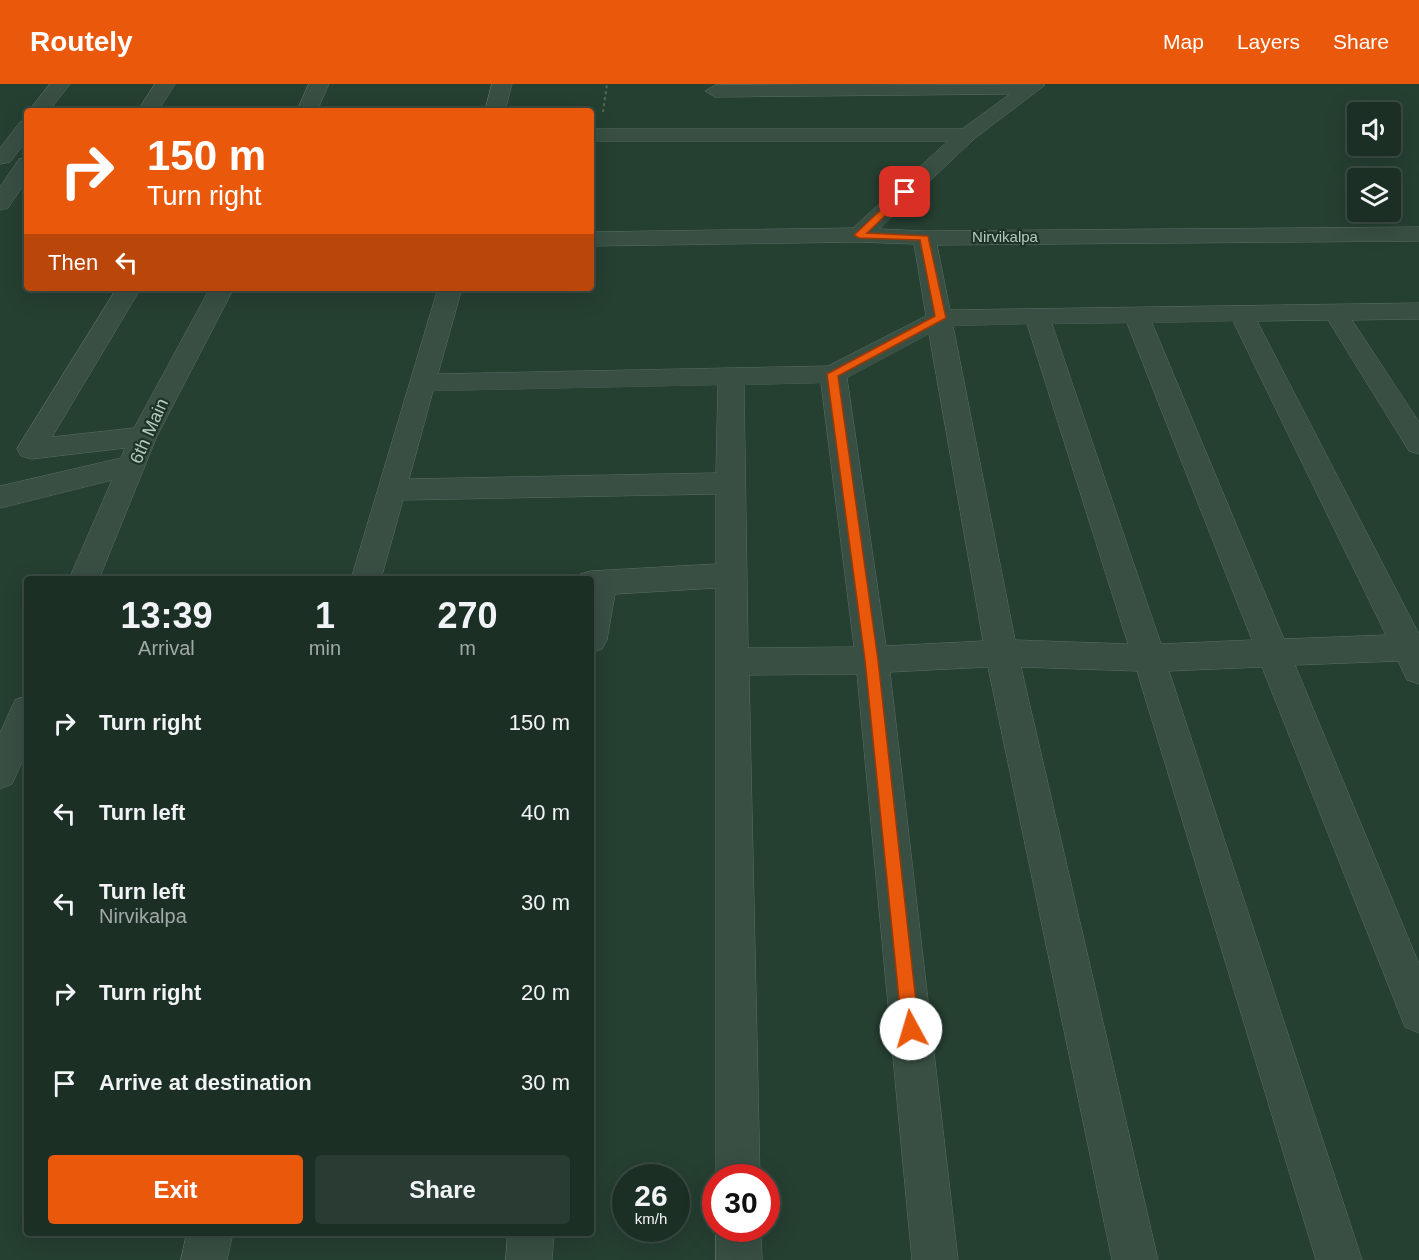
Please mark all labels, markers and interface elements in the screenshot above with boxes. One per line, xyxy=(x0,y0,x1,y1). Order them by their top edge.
text: Routely xyxy=(30,26,133,57)
text: Map xyxy=(1163,30,1204,53)
text: Layers xyxy=(1237,30,1300,53)
text: Share xyxy=(1333,30,1389,53)
map controls xyxy=(1347,102,1401,222)
button: sound xyxy=(1347,102,1401,156)
icon: right xyxy=(48,132,126,210)
text: 150 m xyxy=(147,132,266,179)
pin xyxy=(879,166,930,217)
button: layers xyxy=(1347,168,1401,222)
icon: arrive xyxy=(888,175,921,208)
text: Turn right xyxy=(147,181,262,211)
street label: Nirvikalpa xyxy=(972,228,1039,245)
icon: left xyxy=(110,246,143,279)
text: Then xyxy=(48,250,98,275)
street label: 6th Main xyxy=(126,395,172,467)
text: 13:39 xyxy=(120,595,212,636)
text: 1 xyxy=(315,595,335,636)
text: 270 xyxy=(437,595,498,636)
text: Arrival xyxy=(138,637,195,659)
text: min xyxy=(309,637,341,659)
text: m xyxy=(459,637,476,659)
icon: right xyxy=(48,707,81,740)
text: Turn right xyxy=(99,710,201,735)
text: 150 m xyxy=(509,710,570,735)
icon: left xyxy=(48,797,81,830)
text: Turn left xyxy=(99,800,185,825)
text: 40 m xyxy=(521,800,570,825)
text: Turn left xyxy=(99,879,185,904)
icon: left xyxy=(48,887,81,920)
text: 30 m xyxy=(521,890,570,915)
text: Nirvikalpa xyxy=(99,905,187,927)
icon: right xyxy=(48,977,81,1010)
text: Turn right xyxy=(99,980,201,1005)
text: 20 m xyxy=(521,980,570,1005)
position arrow xyxy=(879,997,943,1061)
icon: arrive xyxy=(48,1067,81,1100)
text: Arrive at destination xyxy=(99,1070,312,1095)
text: 30 m xyxy=(521,1070,570,1095)
button: Exit xyxy=(48,1155,303,1224)
button: Share xyxy=(315,1155,570,1224)
speed limit sign: 30 xyxy=(702,1164,780,1242)
text: 26 xyxy=(634,1179,668,1212)
text: km/h xyxy=(635,1210,667,1227)

